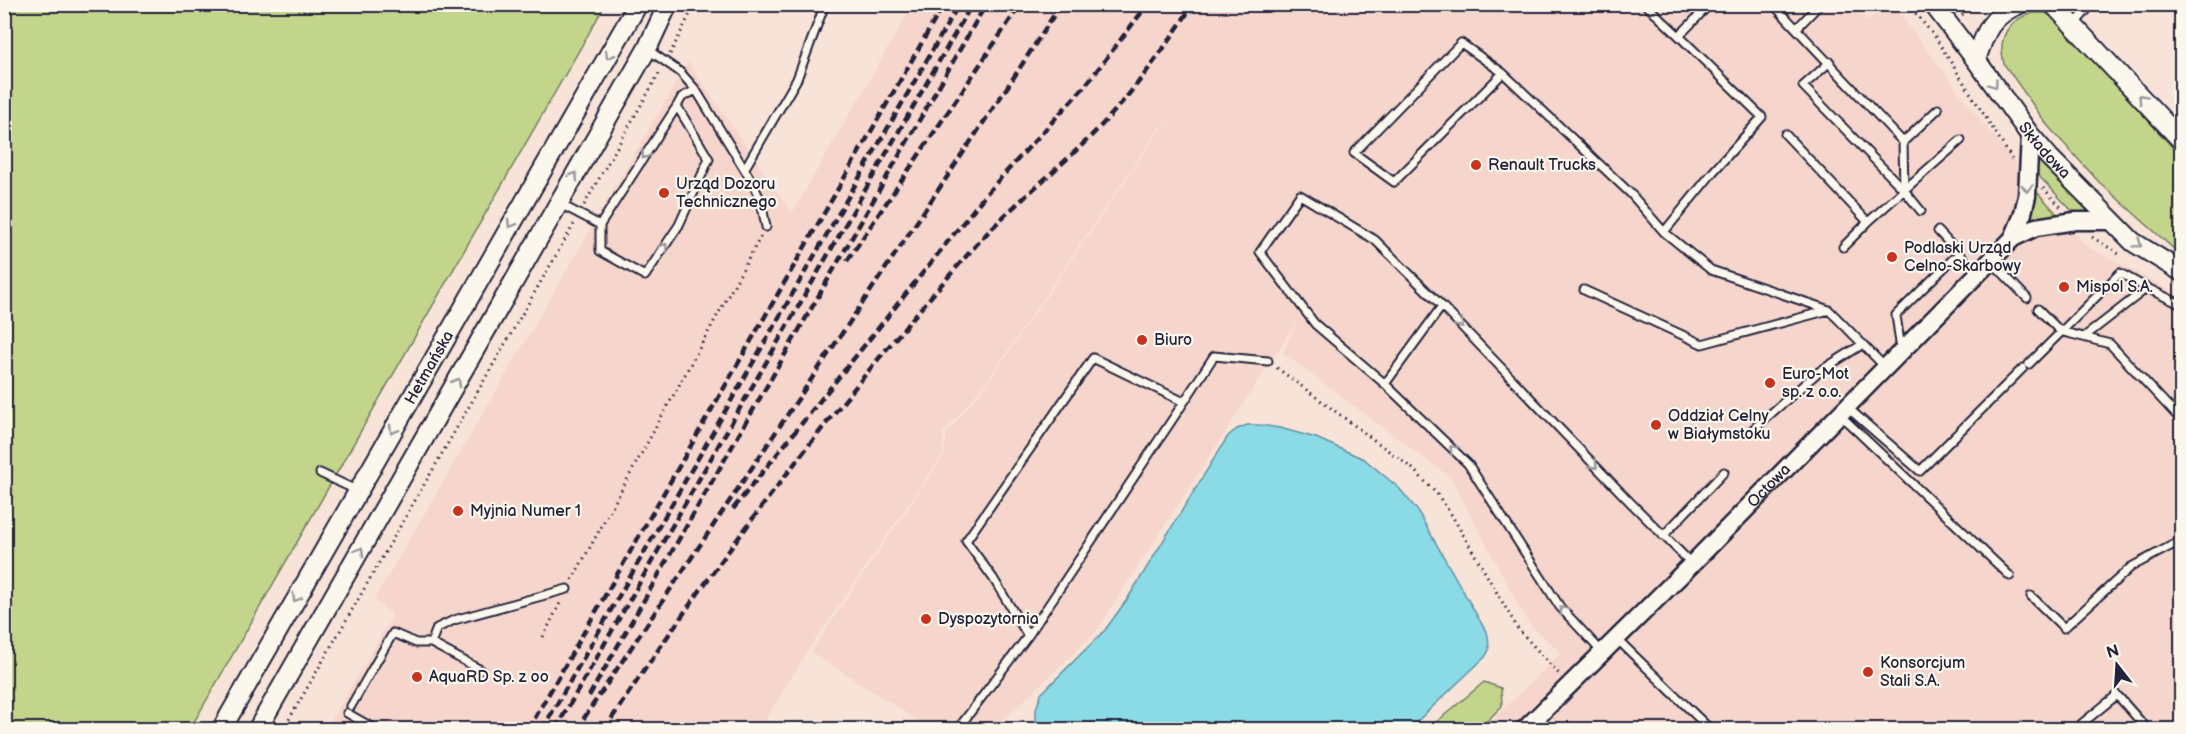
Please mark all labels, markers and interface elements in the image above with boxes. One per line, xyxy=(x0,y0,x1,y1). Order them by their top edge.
one-way arrow xyxy=(604,49,616,59)
one-way arrow xyxy=(1986,78,1997,89)
one-way arrow xyxy=(2138,94,2149,105)
street label: Składowa xyxy=(2014,118,2074,183)
one-way arrow xyxy=(641,148,652,159)
place label: Renault Trucks xyxy=(1488,156,1596,175)
marker: Renault Trucks xyxy=(1469,158,1483,172)
one-way arrow xyxy=(567,172,578,182)
place label: Urząd Dozoru Technicznego xyxy=(676,175,777,212)
one-way arrow xyxy=(2020,183,2033,192)
marker: Urząd Dozoru Technicznego xyxy=(657,186,671,200)
one-way arrow xyxy=(507,218,518,228)
one-way arrow xyxy=(2131,237,2142,248)
place label: Podlaski Urząd Celno-Skarbowy xyxy=(1904,239,2022,276)
one-way arrow xyxy=(657,243,668,254)
marker: Podlaski Urząd Celno-Skarbowy xyxy=(1885,250,1899,264)
place label: Mispol S.A. xyxy=(2076,278,2153,297)
marker: Mispol S.A. xyxy=(2057,280,2071,294)
one-way arrow xyxy=(1452,317,1463,328)
street label: Hetmańska xyxy=(401,327,458,408)
place label: Biuro xyxy=(1154,331,1192,350)
marker: Biuro xyxy=(1135,333,1149,347)
place label: Euro-Mot sp. z o.o. xyxy=(1782,365,1849,402)
marker: Euro-Mot sp. z o.o. xyxy=(1763,376,1777,390)
one-way arrow xyxy=(449,378,461,388)
place label: Oddział Celny w Białymstoku xyxy=(1668,407,1770,444)
marker: Oddział Celny w Białymstoku xyxy=(1649,418,1663,432)
one-way arrow xyxy=(389,423,400,434)
one-way arrow xyxy=(1449,445,1459,456)
one-way arrow xyxy=(1587,457,1598,468)
street label: Octowa xyxy=(1743,460,1795,512)
place label: Myjnia Numer 1 xyxy=(470,502,581,521)
marker: Myjnia Numer 1 xyxy=(451,504,465,518)
one-way arrow xyxy=(352,547,364,557)
one-way arrow xyxy=(291,592,303,603)
one-way arrow xyxy=(1559,605,1570,616)
place label: Dyspozytornia xyxy=(938,610,1039,629)
marker: Dyspozytornia xyxy=(919,612,933,626)
north arrow xyxy=(2087,635,2147,695)
text: N xyxy=(2105,641,2122,663)
place label: Konsorcjum Stali S.A. xyxy=(1880,654,1965,691)
marker: Konsorcjum Stali S.A. xyxy=(1861,665,1875,679)
place label: AquaRD Sp. z oo xyxy=(429,668,549,687)
marker: AquaRD Sp. z oo xyxy=(410,670,424,684)

